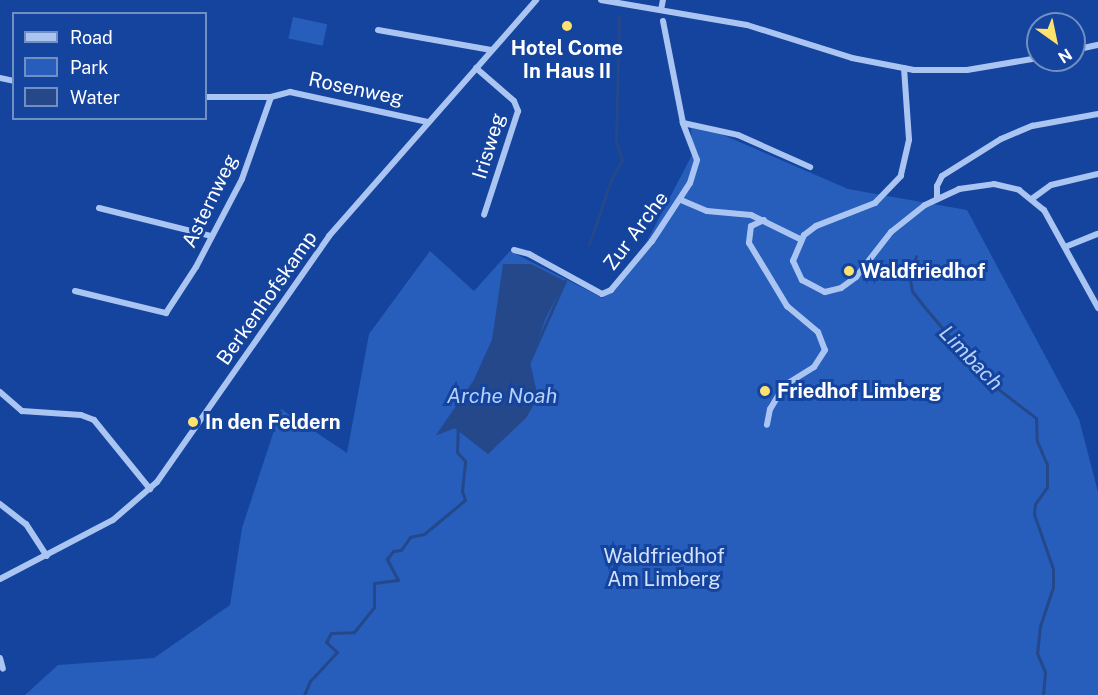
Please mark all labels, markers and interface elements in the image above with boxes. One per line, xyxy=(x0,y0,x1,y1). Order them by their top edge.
legend xyxy=(12,12,207,120)
north arrow xyxy=(1026,12,1086,72)
marker: Hotel Come In Haus II xyxy=(560,19,574,33)
text: Road xyxy=(70,27,113,48)
place label: Hotel Come In Haus II xyxy=(511,36,623,83)
text: N xyxy=(1055,44,1075,67)
text: Park xyxy=(70,57,108,78)
street label: Rosenweg xyxy=(306,67,406,111)
text: Water xyxy=(70,87,120,108)
street label: Irisweg xyxy=(468,110,510,182)
street label: Asternweg xyxy=(177,150,243,252)
street label: Zur Arche xyxy=(599,187,673,275)
street label: Berkenhofskamp xyxy=(212,226,322,370)
place label: Waldfriedhof xyxy=(861,259,985,283)
marker: Waldfriedhof xyxy=(842,264,856,278)
water label: Limbach xyxy=(934,320,1008,396)
place label: Friedhof Limberg xyxy=(777,379,941,403)
water label: Arche Noah xyxy=(447,383,557,409)
marker: Friedhof Limberg xyxy=(758,384,772,398)
place label: In den Feldern xyxy=(205,410,341,434)
marker: In den Feldern xyxy=(186,415,200,429)
park label: Waldfriedhof Am Limberg xyxy=(603,545,725,592)

